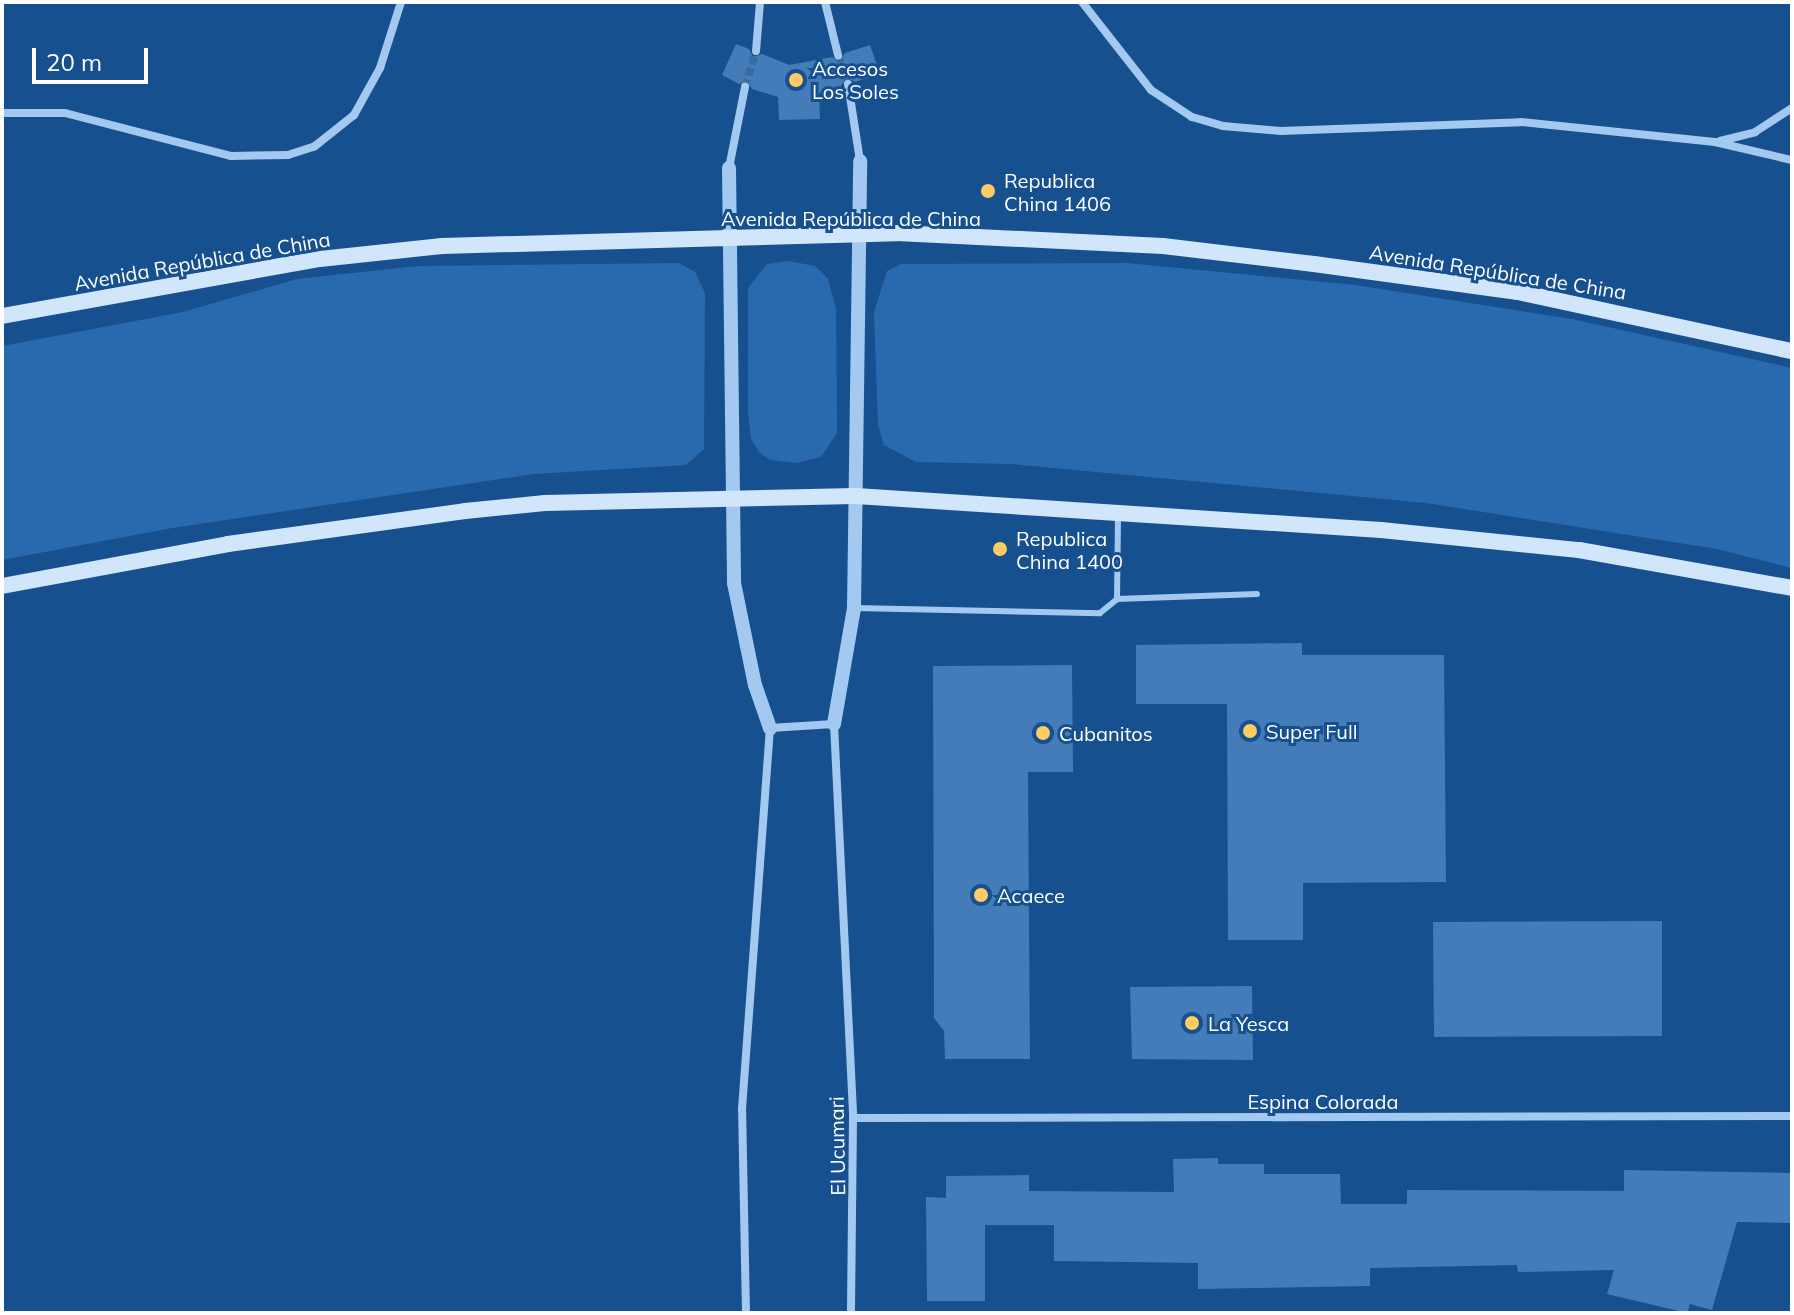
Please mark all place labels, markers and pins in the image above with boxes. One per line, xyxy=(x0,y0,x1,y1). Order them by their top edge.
place label: Accesos Los Soles xyxy=(812,56,899,103)
marker: Accesos Los Soles xyxy=(787,71,805,89)
place label: Republica China 1406 xyxy=(1004,168,1111,215)
marker: Republica China 1406 xyxy=(979,182,997,200)
place label: Republica China 1400 xyxy=(1016,526,1123,573)
marker: Republica China 1400 xyxy=(991,540,1009,558)
place label: Super Full xyxy=(1266,719,1357,743)
place label: Cubanitos xyxy=(1059,721,1153,745)
marker: Super Full xyxy=(1241,722,1259,740)
marker: Cubanitos xyxy=(1034,724,1052,742)
place label: Acaece xyxy=(997,883,1065,907)
marker: Acaece xyxy=(972,886,990,904)
place label: La Yesca xyxy=(1208,1011,1289,1035)
marker: La Yesca xyxy=(1183,1014,1201,1032)

